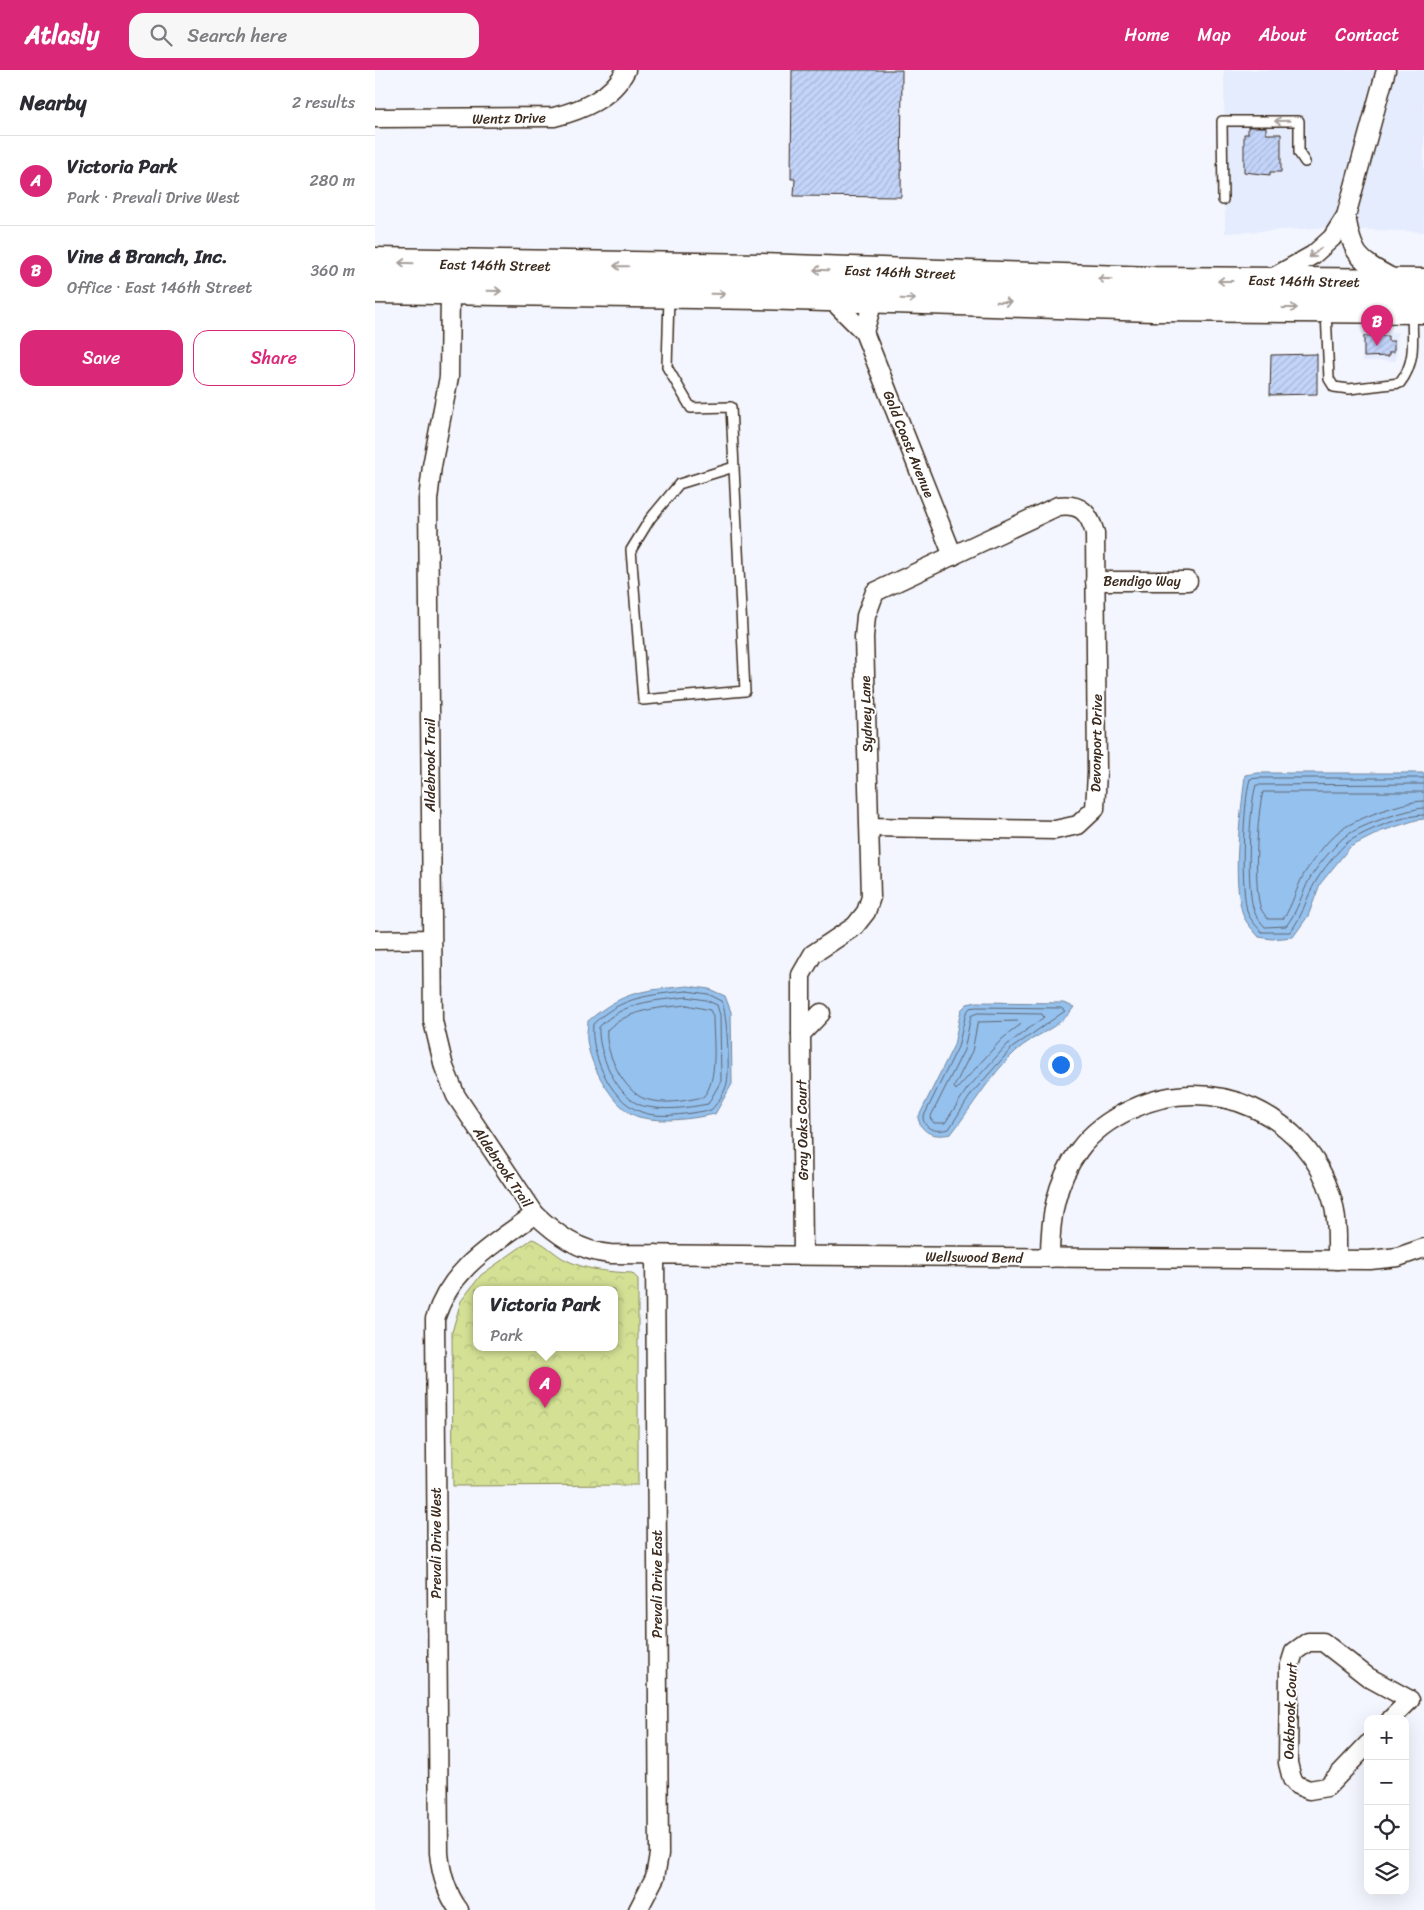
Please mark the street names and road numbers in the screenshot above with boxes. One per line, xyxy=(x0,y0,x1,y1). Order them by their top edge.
street label: Wentz Drive xyxy=(472,105,546,132)
street label: East 146th Street xyxy=(439,252,551,279)
street label: East 146th Street xyxy=(844,258,956,287)
street label: East 146th Street xyxy=(1248,268,1360,295)
street label: Gold Coast Avenue xyxy=(876,387,942,502)
street label: Bendigo Way xyxy=(1103,569,1182,594)
street label: Sydney Lane xyxy=(853,675,880,753)
street label: Devonport Drive xyxy=(1083,694,1110,792)
street label: Aldebrook Trail xyxy=(418,717,443,813)
street label: Gray Oaks Court xyxy=(789,1078,816,1180)
street label: Aldebrook Trail xyxy=(465,1121,540,1214)
street label: Wellswood Bend xyxy=(925,1244,1025,1271)
street label: Prevali Drive West xyxy=(424,1487,449,1599)
street label: Prevali Drive East xyxy=(645,1530,670,1638)
street label: Oakbrook Court xyxy=(1276,1661,1305,1760)

